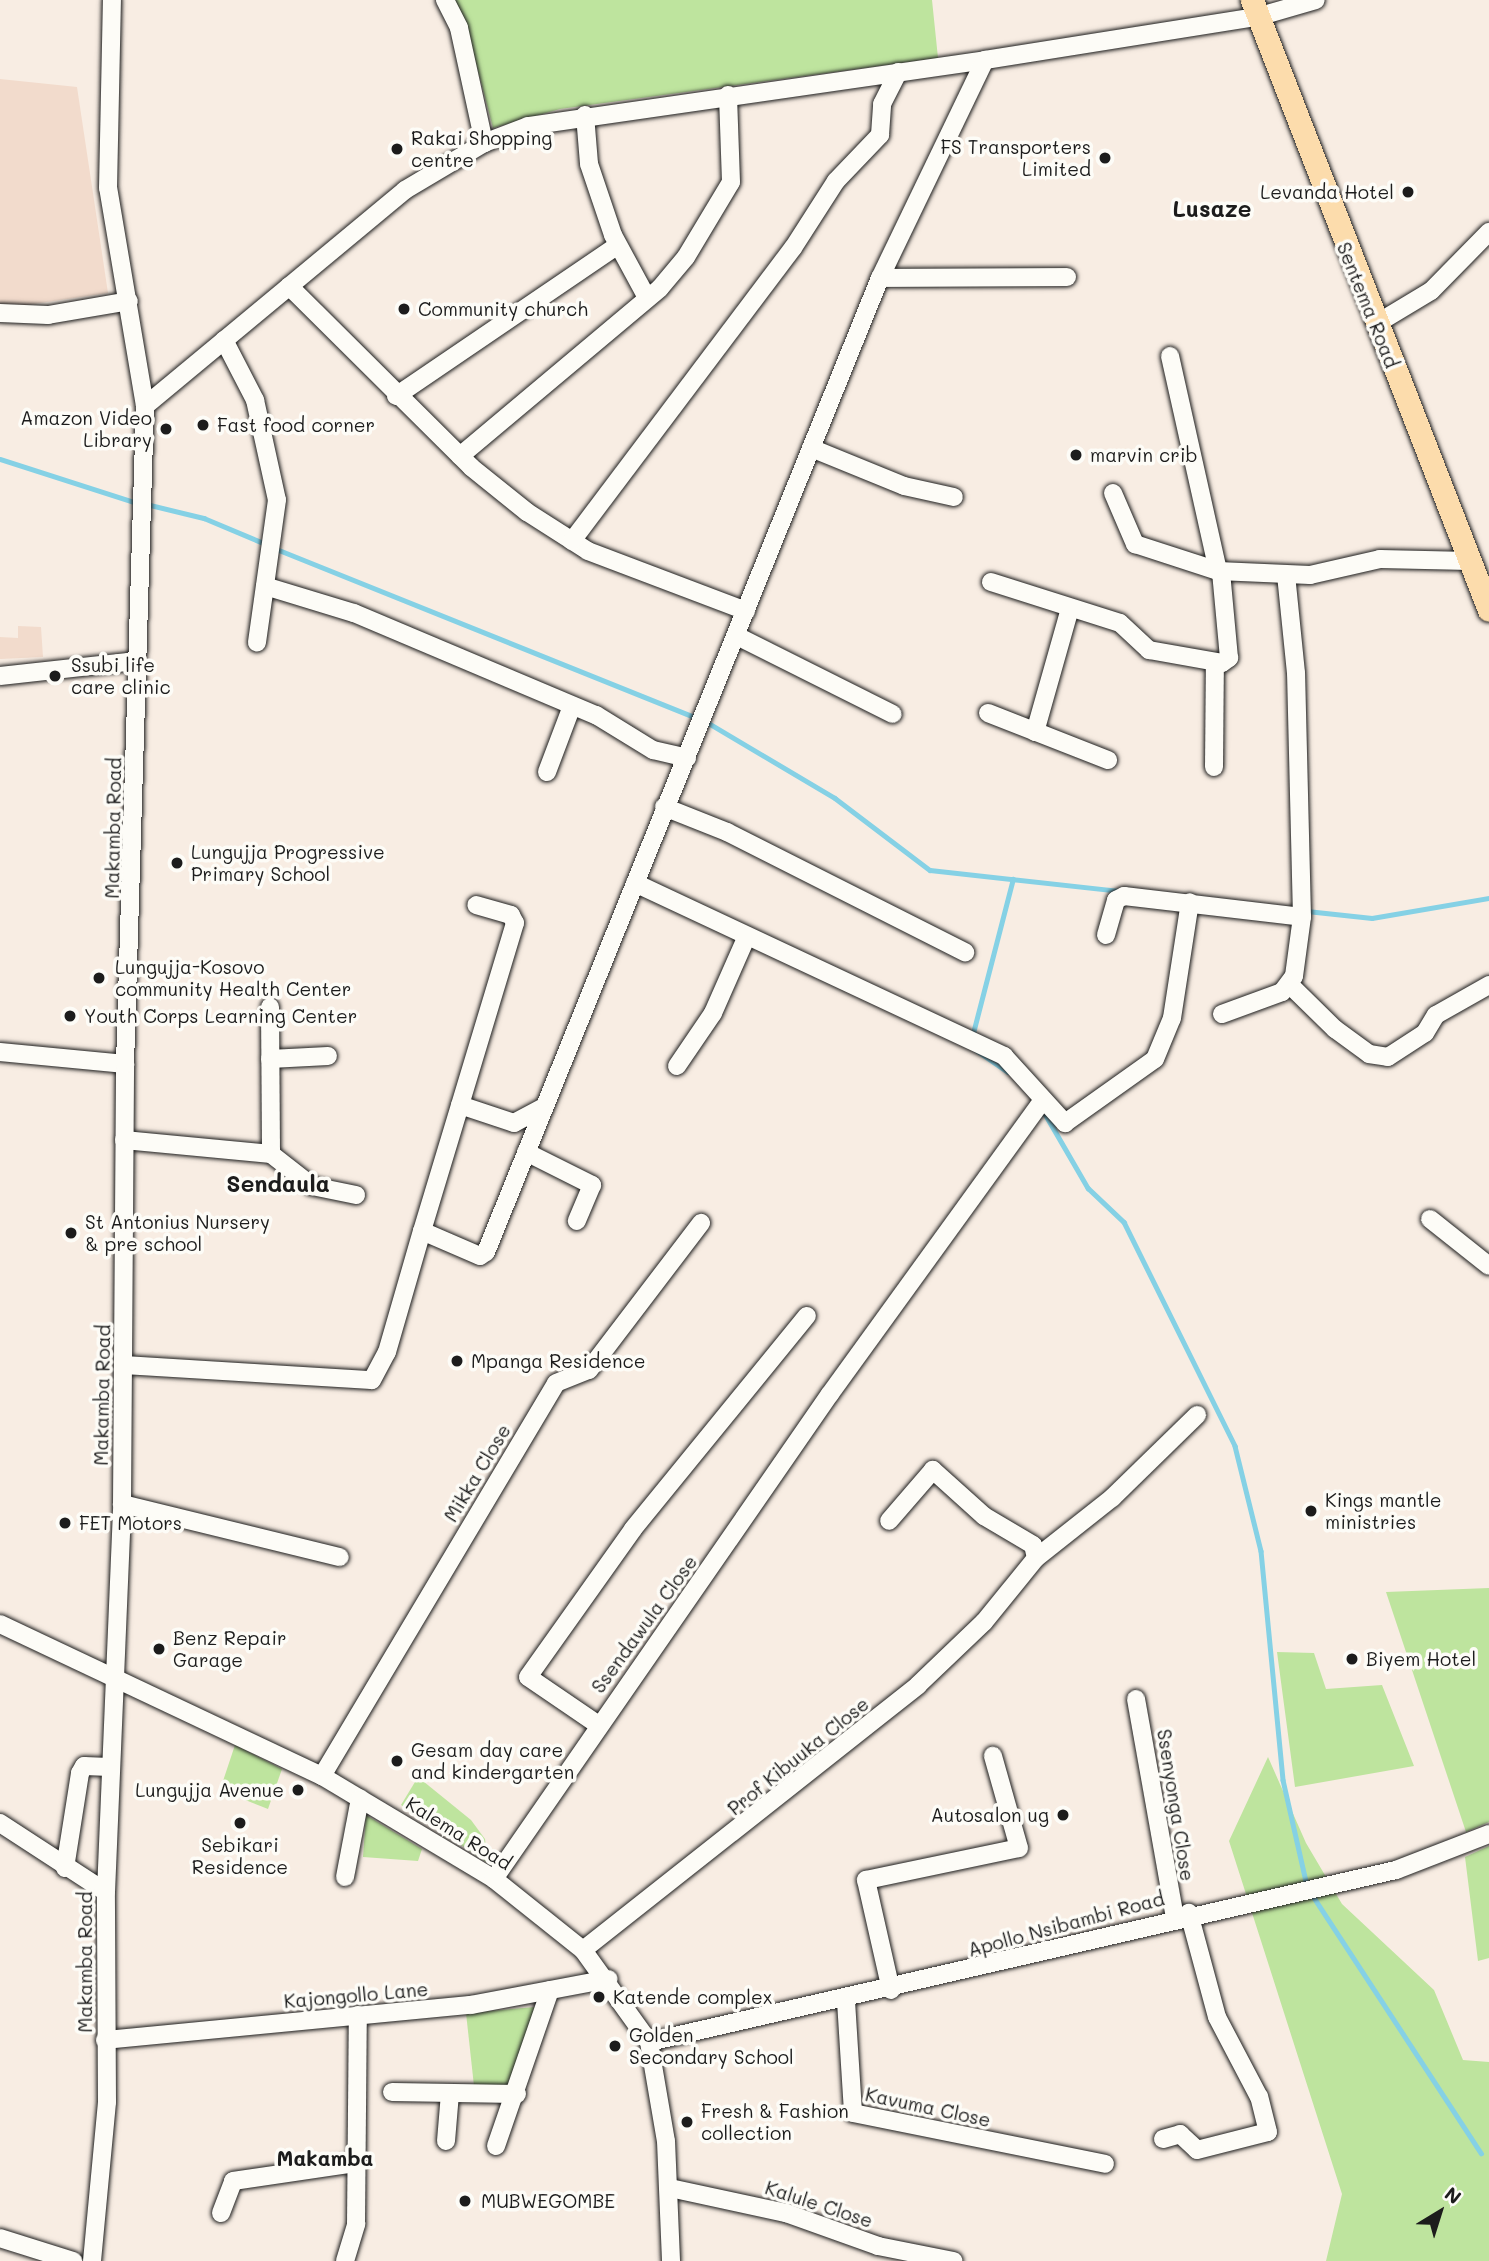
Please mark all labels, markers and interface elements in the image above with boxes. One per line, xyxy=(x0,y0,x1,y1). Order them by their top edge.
place label: Rakai Shopping centre xyxy=(411,127,552,171)
place label: FS Transporters Limited xyxy=(940,136,1091,180)
marker: Rakai Shopping centre xyxy=(389,141,405,157)
marker: FS Transporters Limited xyxy=(1097,150,1113,166)
place label: Levanda Hotel xyxy=(1260,181,1394,203)
marker: Levanda Hotel xyxy=(1400,184,1416,200)
district label: Lusaze xyxy=(1173,194,1251,222)
street label: Sentema Road xyxy=(1332,239,1404,371)
place label: Community church xyxy=(418,298,588,320)
marker: Community church xyxy=(396,301,412,317)
place label: Amazon Video Library xyxy=(20,407,152,451)
place label: Fast food corner xyxy=(217,414,375,436)
marker: Fast food corner xyxy=(195,417,211,433)
marker: Amazon Video Library xyxy=(158,421,174,437)
place label: marvin crib xyxy=(1090,444,1198,466)
marker: marvin crib xyxy=(1068,447,1084,463)
place label: Ssubi life care clinic xyxy=(71,654,171,698)
marker: Ssubi life care clinic xyxy=(45,666,65,686)
street label: Makamba Road xyxy=(100,757,126,899)
place label: Lungujja Progressive Primary School xyxy=(191,841,385,885)
marker: Lungujja Progressive Primary School xyxy=(169,855,185,871)
place label: Lungujja-Kosovo community Health Center xyxy=(115,956,351,1000)
marker: Lungujja-Kosovo community Health Center xyxy=(89,968,109,988)
place label: Youth Corps Learning Center xyxy=(84,1005,357,1027)
marker: Youth Corps Learning Center xyxy=(62,1008,78,1024)
district label: Sendaula xyxy=(226,1169,330,1197)
place label: St Antonius Nursery & pre school xyxy=(85,1211,270,1255)
marker: St Antonius Nursery & pre school xyxy=(63,1225,79,1241)
street label: Makamba Road xyxy=(89,1324,115,1466)
place label: Mpanga Residence xyxy=(471,1350,645,1372)
marker: Mpanga Residence xyxy=(449,1353,465,1369)
street label: Mikka Close xyxy=(439,1420,515,1526)
place label: Kings mantle ministries xyxy=(1325,1489,1442,1533)
marker: Kings mantle ministries xyxy=(1303,1503,1319,1519)
place label: FET Motors xyxy=(79,1512,182,1534)
marker: FET Motors xyxy=(57,1515,73,1531)
street label: Ssendawula Close xyxy=(586,1551,702,1697)
place label: Benz Repair Garage xyxy=(173,1627,287,1671)
marker: Benz Repair Garage xyxy=(151,1641,167,1657)
place label: Biyem Hotel xyxy=(1366,1648,1476,1670)
marker: Biyem Hotel xyxy=(1344,1651,1360,1667)
street label: Prof Kibuuka Close xyxy=(723,1692,873,1820)
street label: Ssenyonga Close xyxy=(1153,1727,1199,1883)
place label: Gesam day care and kindergarten xyxy=(411,1739,574,1783)
marker: Gesam day care and kindergarten xyxy=(389,1753,405,1769)
place label: Lungujja Avenue xyxy=(135,1779,284,1801)
marker: Lungujja Avenue xyxy=(290,1782,306,1798)
street label: Kalema Road xyxy=(402,1791,516,1875)
place label: Autosalon ug xyxy=(931,1804,1049,1826)
marker: Autosalon ug xyxy=(1055,1807,1071,1823)
marker: Sebikari Residence xyxy=(232,1815,248,1831)
place label: Sebikari Residence xyxy=(192,1834,288,1878)
street label: Apollo Nsibambi Road xyxy=(965,1887,1167,1961)
street label: Makamba Road xyxy=(74,1891,96,2033)
street label: Kajongollo Lane xyxy=(283,1977,429,2013)
place label: Katende complex xyxy=(613,1986,772,2008)
marker: Katende complex xyxy=(591,1989,607,2005)
place label: Golden Secondary School xyxy=(629,2024,794,2068)
marker: Golden Secondary School xyxy=(607,2038,623,2054)
street label: Kavuma Close xyxy=(863,2083,993,2131)
place label: Fresh & Fashion collection xyxy=(701,2100,849,2144)
marker: Fresh & Fashion collection xyxy=(679,2114,695,2130)
district label: Makamba xyxy=(276,2145,374,2171)
street label: Kalule Close xyxy=(762,2176,876,2232)
north arrow xyxy=(1405,2177,1475,2247)
text: N xyxy=(1440,2181,1467,2209)
place label: MUBWEGOMBE xyxy=(481,2190,615,2212)
marker: MUBWEGOMBE xyxy=(455,2191,475,2211)

